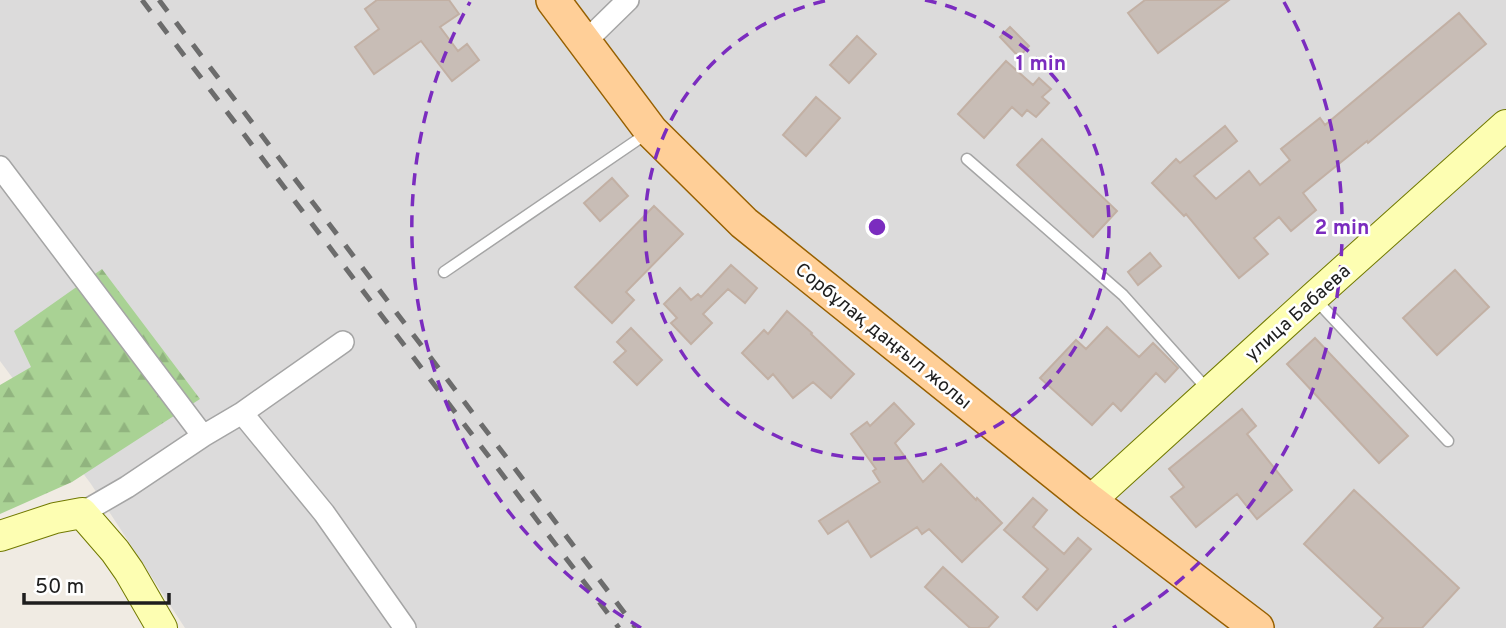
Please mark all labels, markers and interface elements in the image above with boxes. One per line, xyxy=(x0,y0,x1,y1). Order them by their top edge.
text: 1 min xyxy=(1016,51,1066,78)
centre of rings xyxy=(865,215,889,239)
text: 2 min xyxy=(1315,215,1369,242)
street label: Сорбұлақ даңғыл жолы xyxy=(790,258,976,415)
street label: улица Бабаева xyxy=(1241,260,1356,367)
scale bar xyxy=(24,562,170,606)
text: 50 m xyxy=(35,574,84,601)

